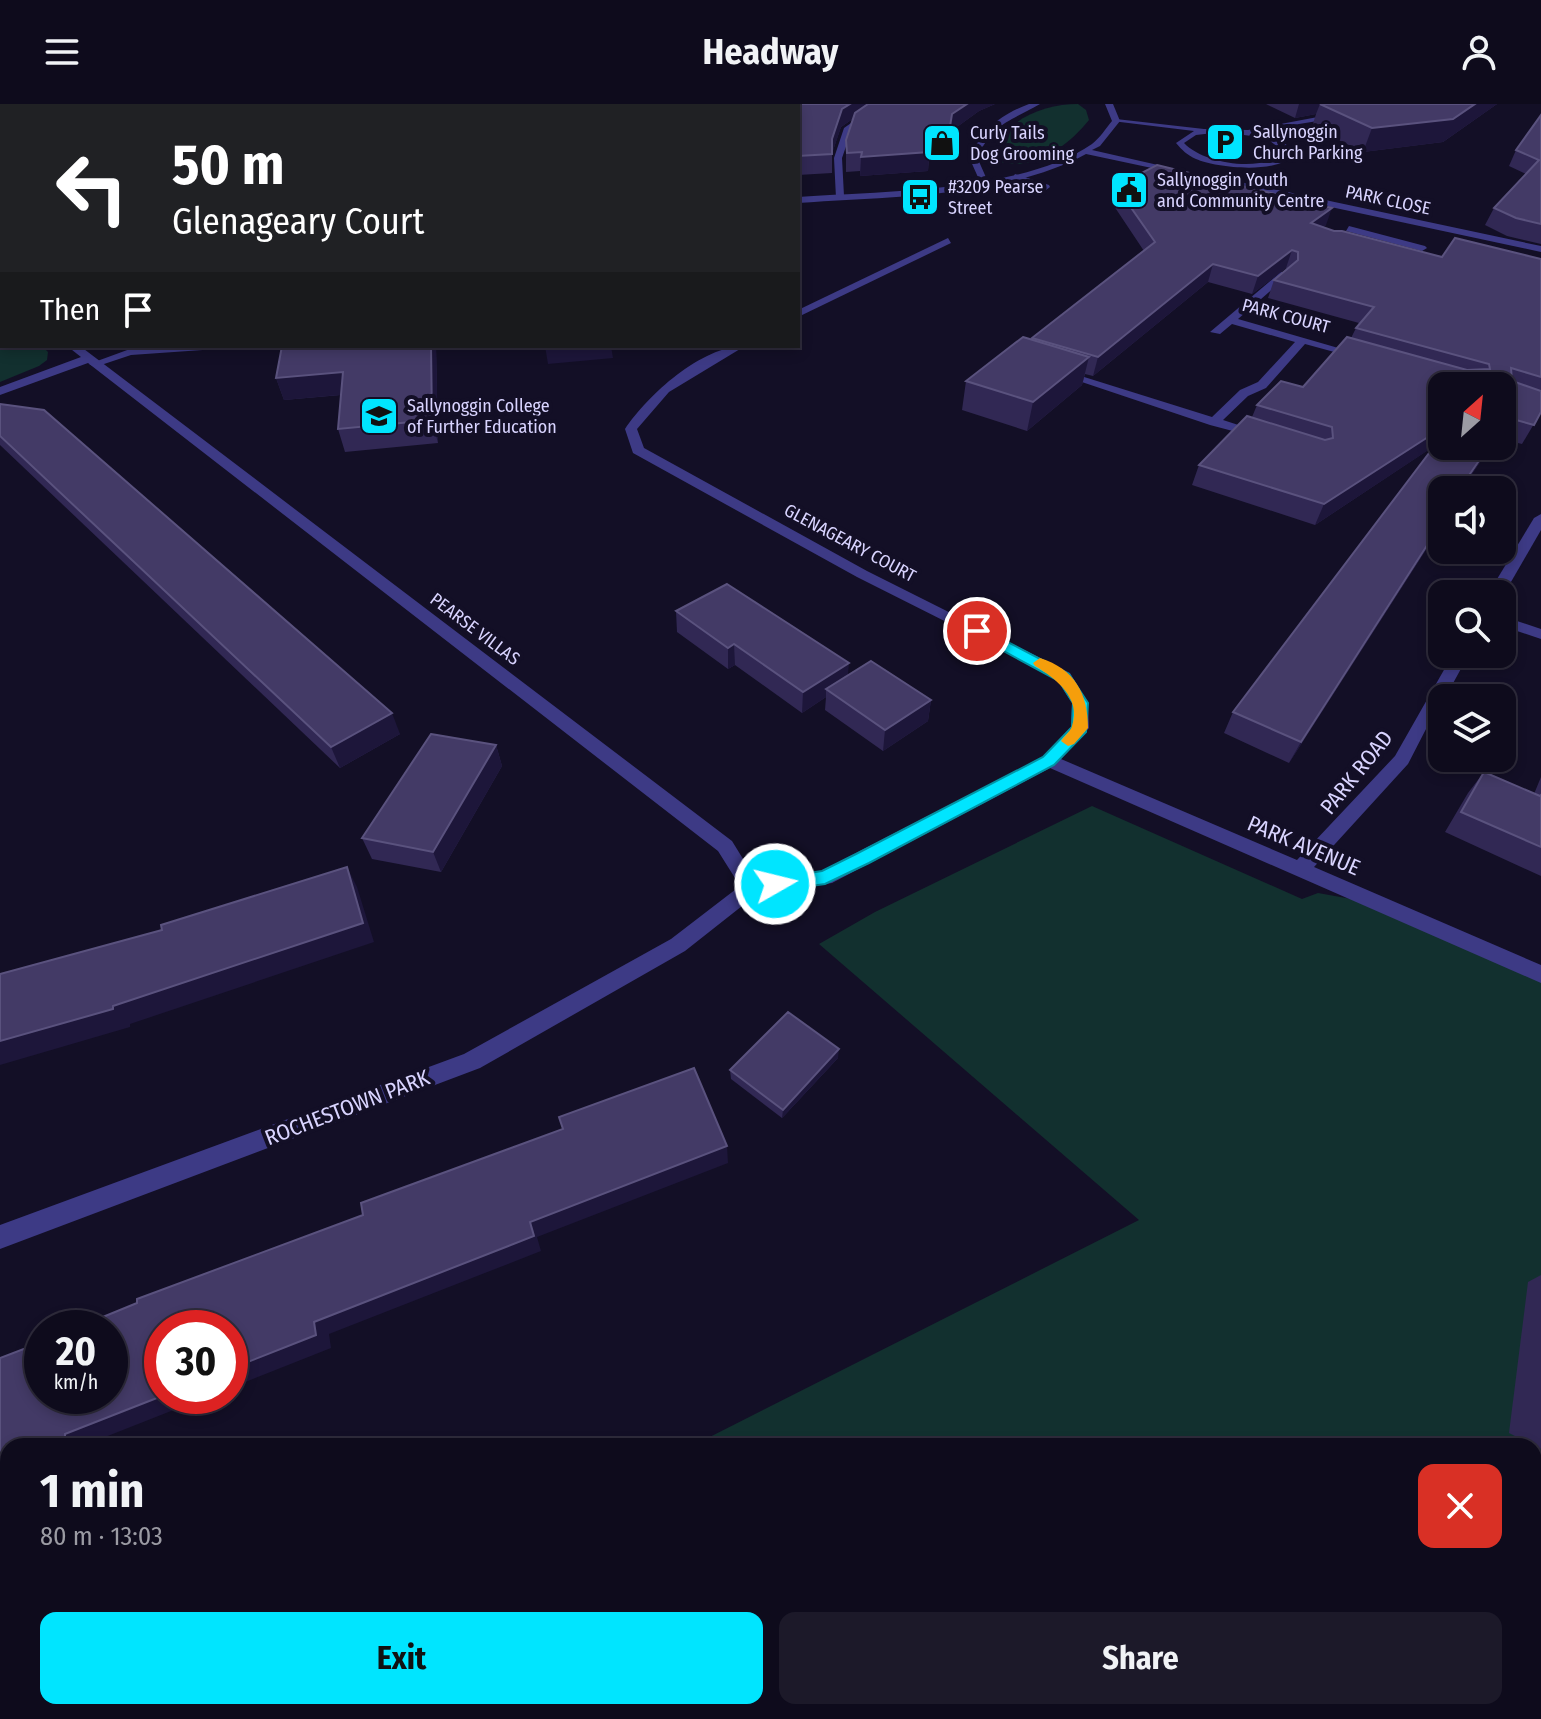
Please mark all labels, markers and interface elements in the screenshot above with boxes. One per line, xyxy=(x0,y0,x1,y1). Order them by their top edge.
icon: menu xyxy=(40,30,84,74)
text: Headway xyxy=(703,30,838,74)
icon: person xyxy=(1457,30,1501,74)
parking icon: Sallynoggin Church Parking xyxy=(1204,121,1246,163)
place label: Sallynoggin Church Parking xyxy=(1253,121,1363,164)
shop icon: Curly Tails Dog Grooming xyxy=(921,122,963,164)
place label: Curly Tails Dog Grooming xyxy=(970,122,1075,165)
text: 50 m xyxy=(172,132,284,199)
icon: left xyxy=(40,136,144,240)
public building icon: Sallynoggin Youth and Community Centre xyxy=(1108,169,1150,211)
place label: Sallynoggin Youth and Community Centre xyxy=(1157,169,1324,212)
bus stop icon: #3209 Pearse Street xyxy=(899,176,941,218)
place label: #3209 Pearse Street xyxy=(948,176,1044,219)
street label: PARK CLOSE xyxy=(1343,180,1433,220)
text: Glenageary Court xyxy=(172,200,424,244)
icon: arrive xyxy=(116,288,160,332)
text: Then xyxy=(40,292,100,328)
street label: PARK COURT xyxy=(1240,294,1333,338)
north arrow xyxy=(1428,372,1516,460)
map controls xyxy=(1428,372,1516,772)
school or university icon: Sallynoggin College of Further Education xyxy=(358,395,400,437)
place label: Sallynoggin College of Further Education xyxy=(407,395,557,438)
button: sound xyxy=(1428,476,1516,564)
street label: GLENAGEARY COURT xyxy=(780,499,920,587)
button: search xyxy=(1428,580,1516,668)
street label: PEARSE VILLAS xyxy=(426,588,524,670)
pin xyxy=(943,597,1011,665)
icon: arrive xyxy=(955,609,999,653)
button: layers xyxy=(1428,684,1516,772)
street label: PARK ROAD xyxy=(1314,725,1398,820)
street label: PARK AVENUE xyxy=(1243,810,1364,881)
position arrow xyxy=(733,842,817,926)
street label: ROCHESTOWN PARK xyxy=(261,1064,434,1151)
speed limit sign: 30 xyxy=(144,1310,248,1414)
text: 20 xyxy=(56,1328,96,1376)
text: km/h xyxy=(54,1370,98,1394)
text: 1 min xyxy=(40,1462,145,1520)
button: close xyxy=(1418,1464,1502,1548)
text: 80 m · 13:03 xyxy=(40,1521,163,1552)
button: Exit xyxy=(40,1612,763,1704)
button: Share xyxy=(779,1612,1502,1704)

